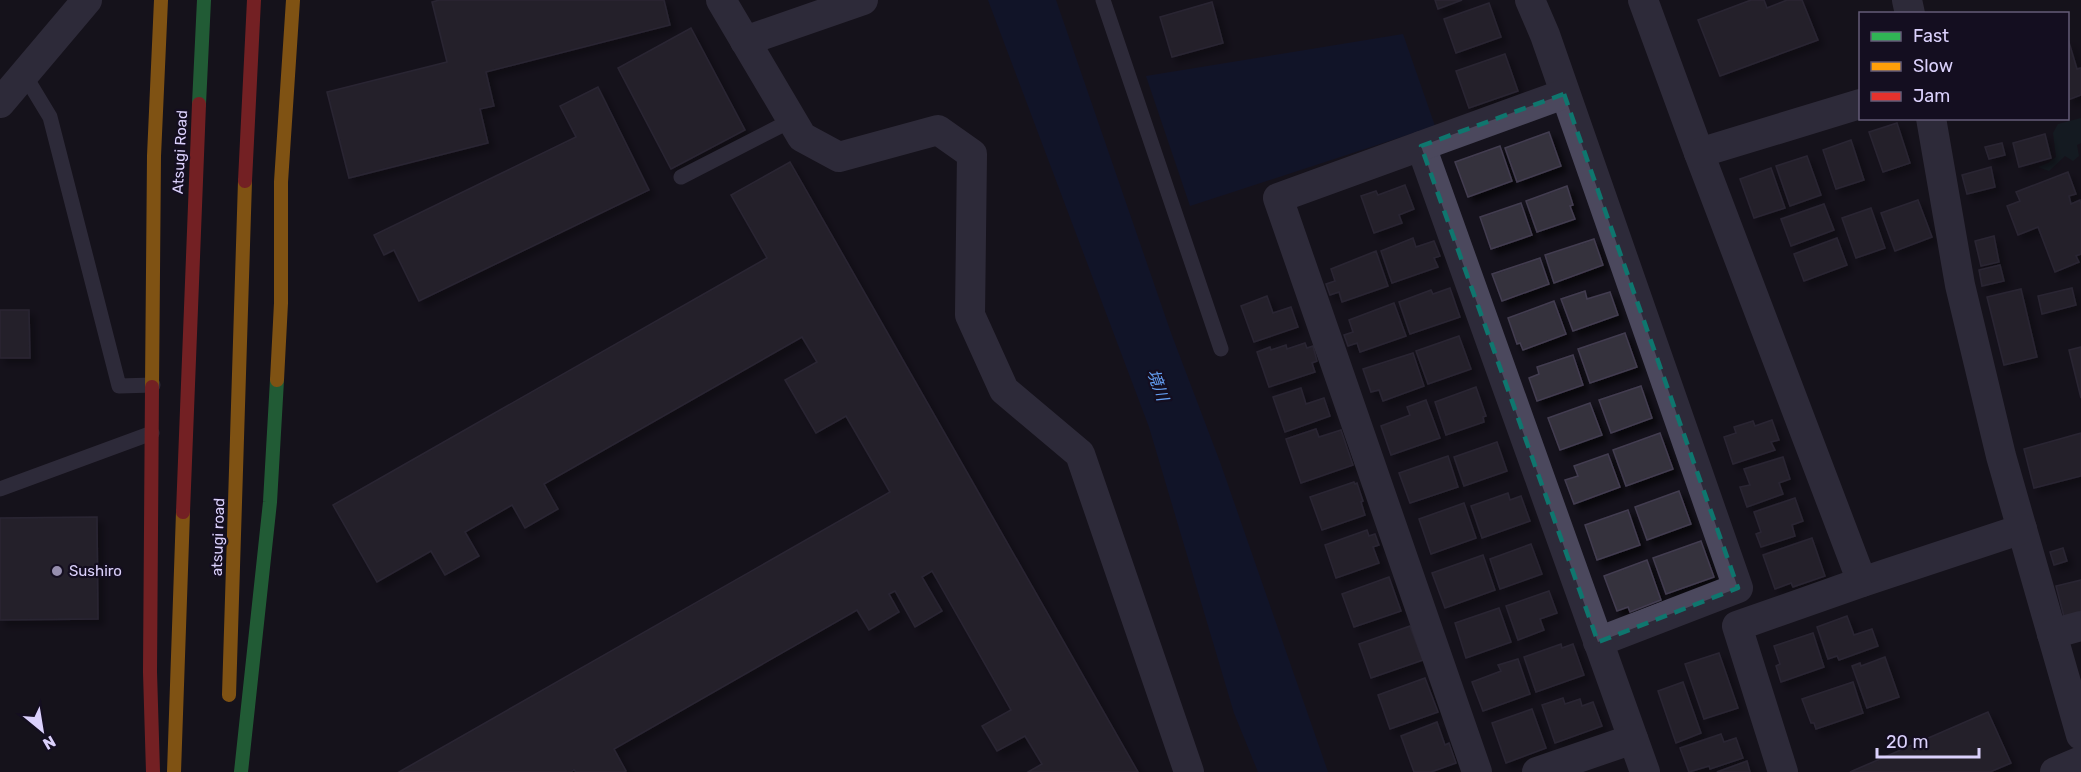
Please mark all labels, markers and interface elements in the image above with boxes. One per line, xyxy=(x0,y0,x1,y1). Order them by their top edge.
legend xyxy=(1859,12,2069,120)
text: Fast xyxy=(1913,25,1949,47)
text: Slow xyxy=(1913,55,1953,77)
text: Jam xyxy=(1913,85,1950,107)
street label: Atsugi Road xyxy=(169,110,191,194)
water label: 境川 xyxy=(1144,367,1173,405)
street label: atsugi road xyxy=(208,498,228,576)
place label: Sushiro xyxy=(69,562,122,580)
marker: Sushiro xyxy=(50,564,64,578)
north arrow xyxy=(12,700,72,760)
scale bar xyxy=(1877,721,1979,759)
text: N xyxy=(40,731,59,754)
text: 20 m xyxy=(1886,731,1928,753)

